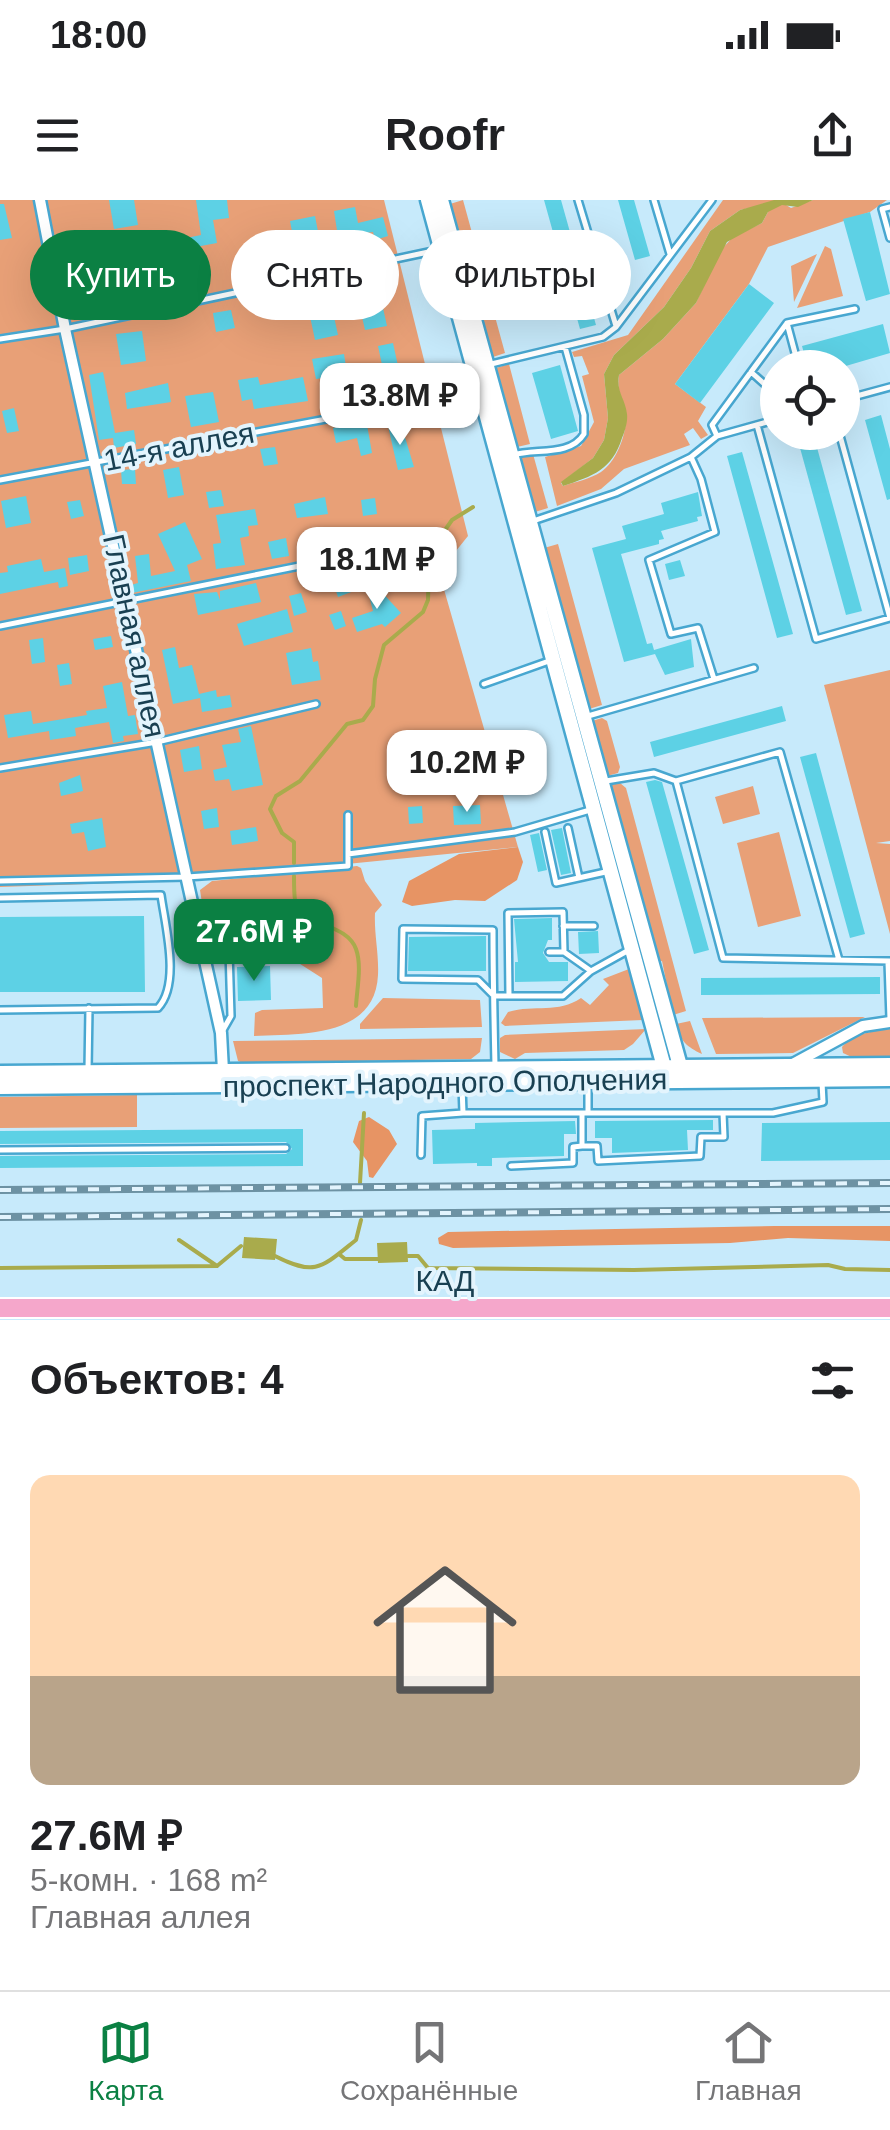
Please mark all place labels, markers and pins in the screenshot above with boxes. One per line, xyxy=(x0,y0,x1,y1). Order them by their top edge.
pin: 13.8M ₽ xyxy=(308,363,492,448)
pin: 18.1M ₽ xyxy=(285,527,469,612)
pin: 10.2M ₽ xyxy=(375,730,559,815)
pin: 27.6M ₽ xyxy=(162,899,346,984)

